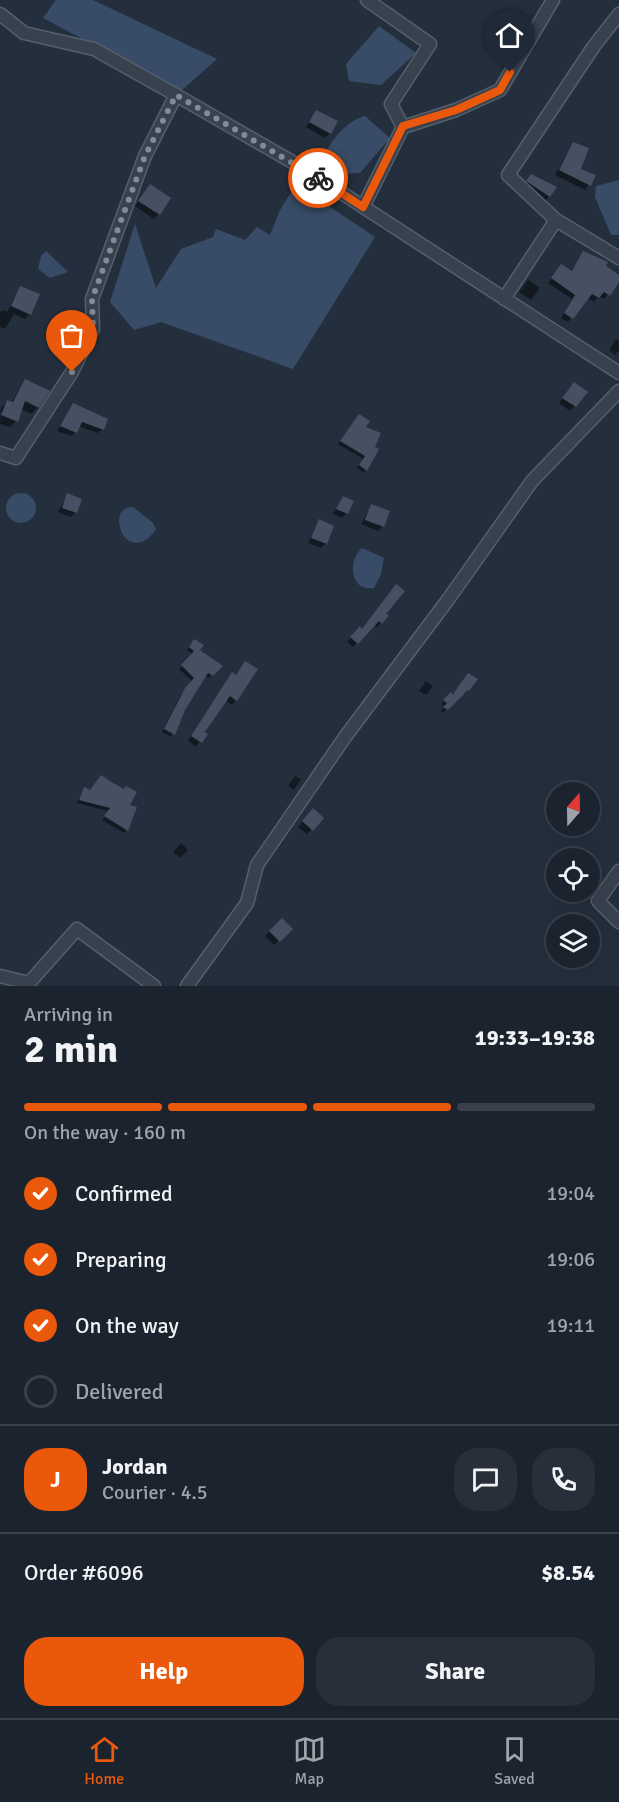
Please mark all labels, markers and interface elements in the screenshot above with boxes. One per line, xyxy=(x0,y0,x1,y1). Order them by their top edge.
pin xyxy=(484,10,535,72)
icon: home xyxy=(493,19,526,52)
courier xyxy=(288,148,348,208)
icon: bike xyxy=(302,162,335,195)
pin xyxy=(46,310,97,372)
icon: bag xyxy=(55,319,88,352)
north arrow xyxy=(546,782,600,836)
map controls xyxy=(546,782,600,968)
button: locate xyxy=(546,848,600,902)
button: layers xyxy=(546,914,600,968)
text: Arriving in xyxy=(24,1002,113,1027)
text: 19:33–19:38 xyxy=(475,1024,595,1051)
text: 2 min xyxy=(24,1025,118,1073)
text: On the way · 160 m xyxy=(24,1120,186,1145)
icon: check xyxy=(24,1177,57,1210)
text: Confirmed xyxy=(75,1180,173,1207)
text: 19:04 xyxy=(546,1181,595,1206)
icon: check xyxy=(24,1243,57,1276)
text: Preparing xyxy=(75,1246,167,1273)
text: 19:06 xyxy=(546,1247,595,1272)
icon: check xyxy=(24,1309,57,1342)
text: On the way xyxy=(75,1312,179,1339)
text: 19:11 xyxy=(546,1313,595,1338)
text: Delivered xyxy=(75,1378,163,1405)
button: chat xyxy=(454,1448,517,1511)
button: phone xyxy=(532,1448,595,1511)
text: Jordan xyxy=(102,1453,168,1480)
text: J xyxy=(50,1466,61,1493)
text: Courier · 4.5 xyxy=(102,1480,208,1505)
text: Order #6096 xyxy=(24,1559,144,1586)
text: $8.54 xyxy=(541,1559,595,1586)
button: Help xyxy=(24,1637,304,1706)
button: Share xyxy=(316,1637,595,1706)
tab: Home xyxy=(84,1733,124,1789)
tab: Map xyxy=(293,1733,326,1789)
tab: Saved xyxy=(494,1733,535,1789)

